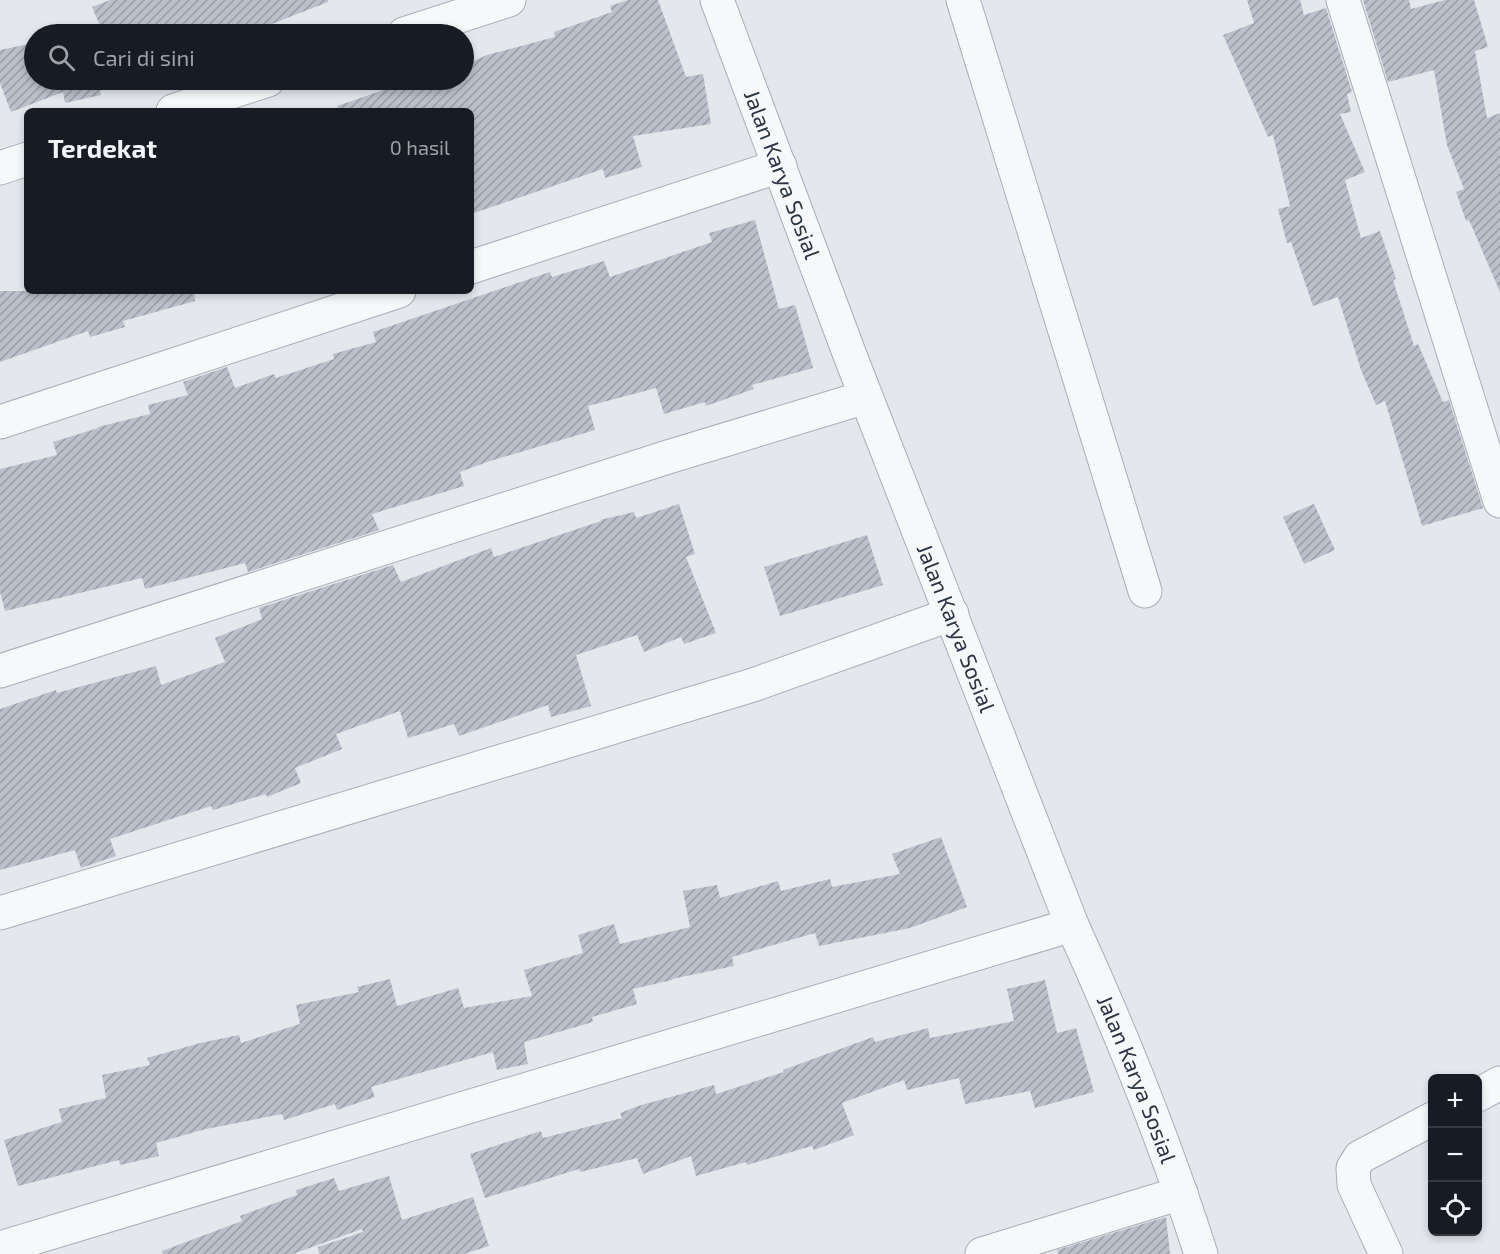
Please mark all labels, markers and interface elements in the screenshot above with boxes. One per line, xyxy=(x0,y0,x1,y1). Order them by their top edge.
search box xyxy=(24,24,474,90)
icon: search xyxy=(45,41,78,74)
text: Cari di sini xyxy=(93,44,195,70)
street label: Jalan Karya Sosial xyxy=(740,86,827,262)
text: Terdekat xyxy=(48,132,157,163)
text: 0 hasil xyxy=(390,135,450,159)
street label: Jalan Karya Sosial xyxy=(913,540,1002,716)
street label: Jalan Karya Sosial xyxy=(1093,991,1183,1167)
map controls xyxy=(1428,1074,1482,1236)
button: + xyxy=(1428,1074,1482,1128)
button: − xyxy=(1428,1128,1482,1182)
button: locate xyxy=(1428,1182,1482,1236)

